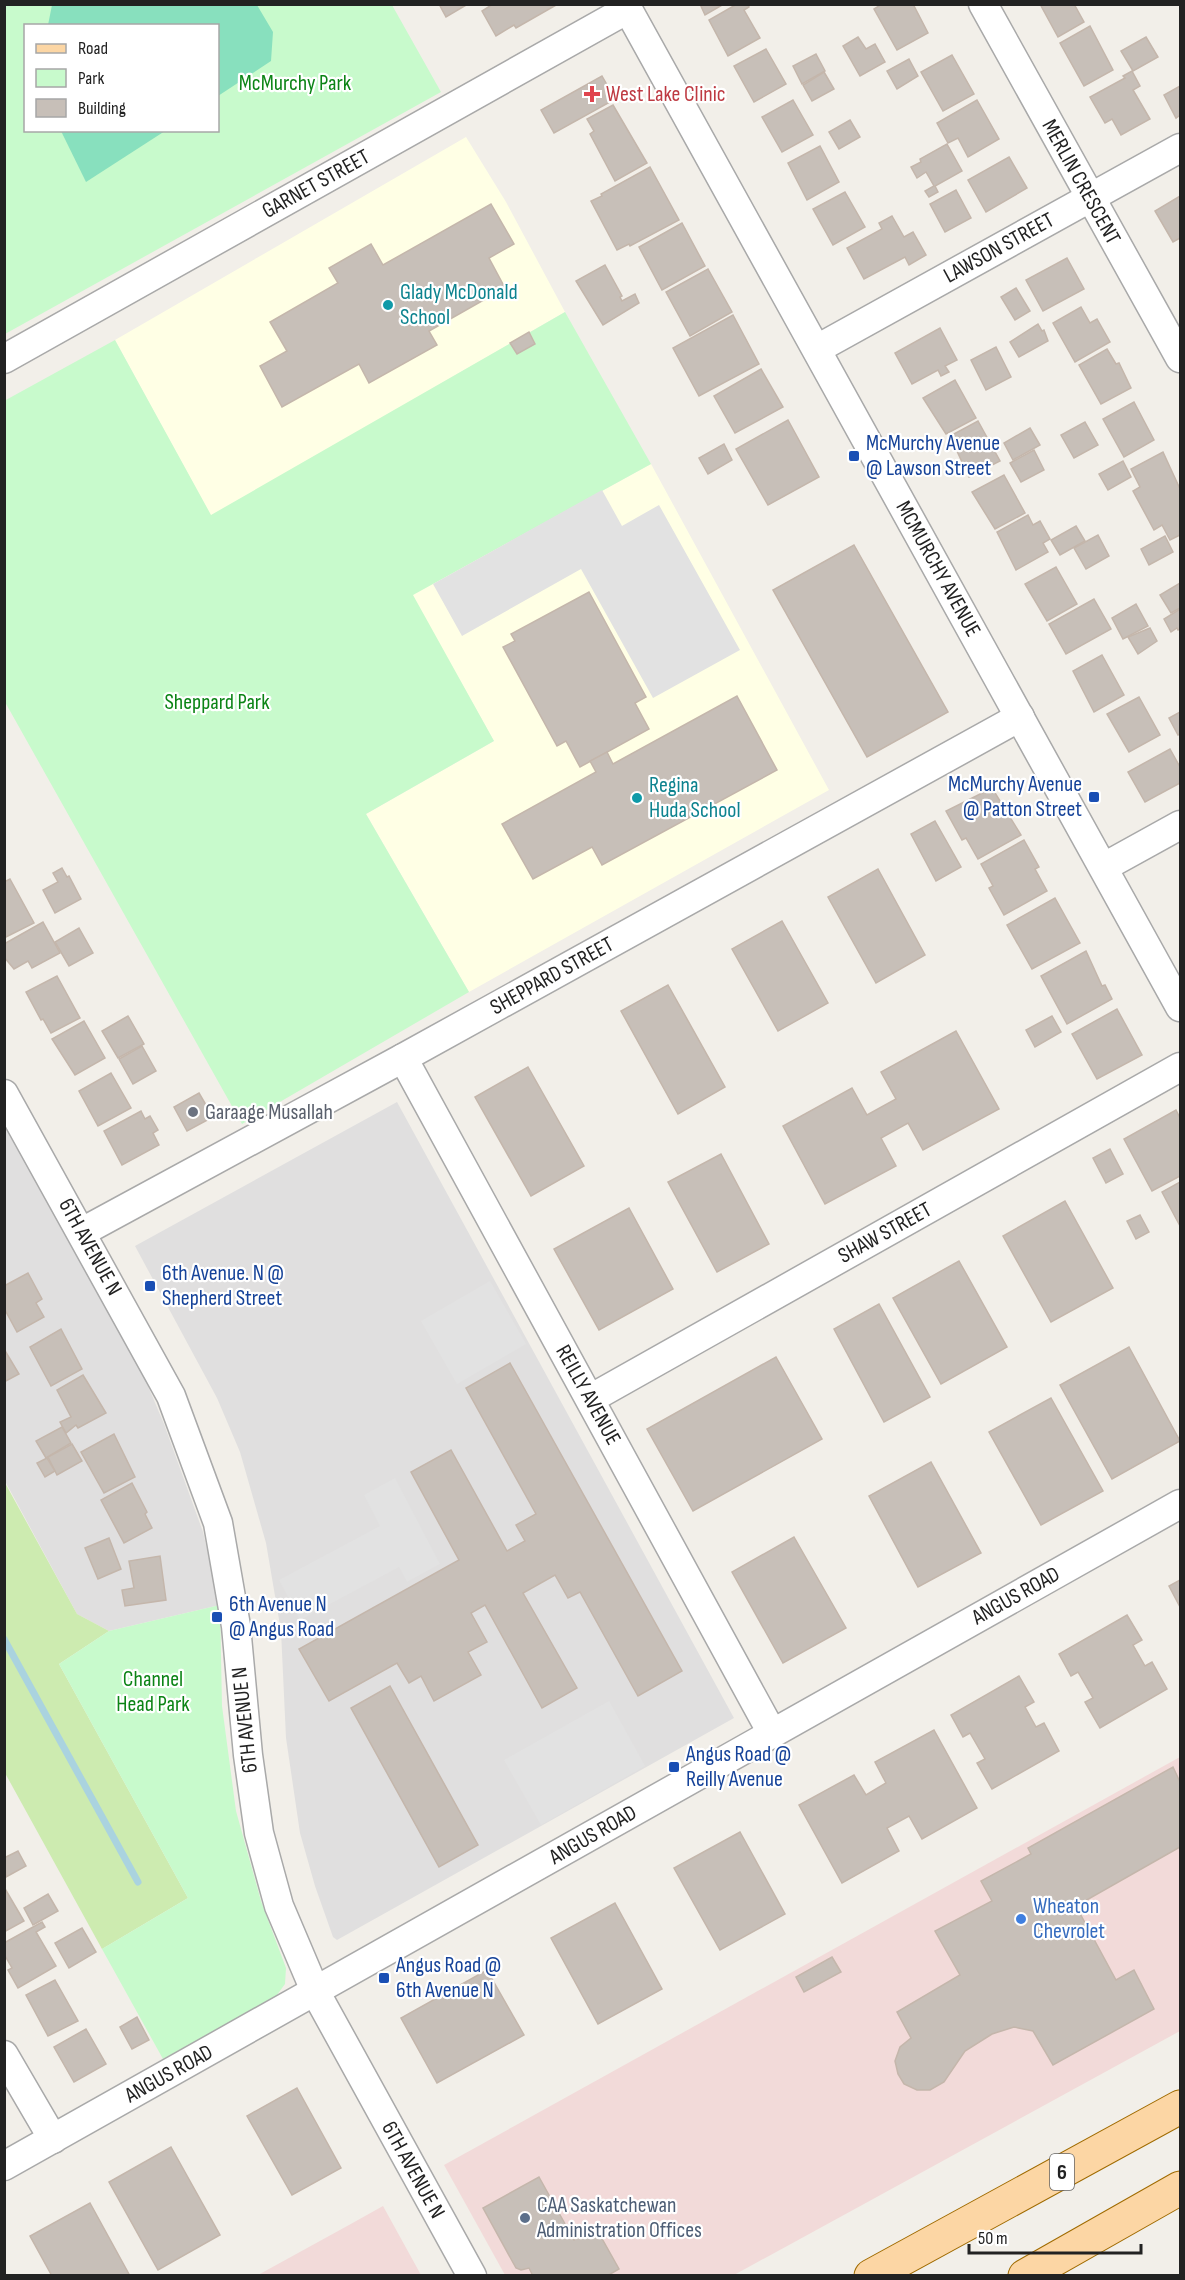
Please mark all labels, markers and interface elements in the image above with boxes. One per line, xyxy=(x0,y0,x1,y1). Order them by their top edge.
legend xyxy=(24,24,219,132)
text: Road xyxy=(78,38,108,59)
text: Park xyxy=(78,68,104,89)
park label: McMurchy Park xyxy=(239,70,352,97)
place label: West Lake Clinic xyxy=(606,81,726,108)
marker: West Lake Clinic xyxy=(583,85,601,103)
text: Building xyxy=(78,98,126,119)
street label: MERLIN CRESCENT xyxy=(1036,115,1126,249)
street label: GARNET STREET xyxy=(258,143,375,225)
street label: LAWSON STREET xyxy=(939,207,1059,289)
place label: Glady McDonald School xyxy=(400,279,518,331)
marker: Glady McDonald School xyxy=(381,298,395,312)
place label: McMurchy Avenue @ Lawson Street xyxy=(866,430,1000,482)
marker: McMurchy Avenue @ Lawson Street xyxy=(847,449,861,463)
street label: MCMURCHY AVENUE xyxy=(890,496,986,642)
park label: Sheppard Park xyxy=(164,689,270,716)
place label: McMurchy Avenue @ Patton Street xyxy=(948,771,1082,823)
place label: Regina Huda School xyxy=(649,772,741,824)
marker: McMurchy Avenue @ Patton Street xyxy=(1087,790,1101,804)
marker: Regina Huda School xyxy=(630,791,644,805)
street label: SHEPPARD STREET xyxy=(486,931,619,1021)
place label: Garaage Musallah xyxy=(205,1099,333,1126)
marker: Garaage Musallah xyxy=(186,1105,200,1119)
street label: 6TH AVENUE N xyxy=(52,1194,128,1300)
street label: SHAW STREET xyxy=(834,1196,937,1270)
place label: 6th Avenue. N @ Shepherd Street xyxy=(162,1260,284,1312)
marker: 6th Avenue. N @ Shepherd Street xyxy=(143,1279,157,1293)
street label: REILLY AVENUE xyxy=(549,1340,627,1450)
street label: ANGUS ROAD xyxy=(966,1561,1065,1632)
place label: 6th Avenue N @ Angus Road xyxy=(229,1591,334,1643)
marker: 6th Avenue N @ Angus Road xyxy=(210,1610,224,1624)
park label: Channel Head Park xyxy=(116,1666,190,1718)
street label: 6TH AVENUE N xyxy=(226,1666,264,1774)
place label: Angus Road @ Reilly Avenue xyxy=(685,1741,791,1793)
marker: Angus Road @ Reilly Avenue xyxy=(667,1760,681,1774)
street label: ANGUS ROAD xyxy=(544,1799,642,1871)
place label: Wheaton Chevrolet xyxy=(1033,1893,1105,1945)
marker: Wheaton Chevrolet xyxy=(1014,1912,1028,1926)
place label: Angus Road @ 6th Avenue N xyxy=(395,1952,501,2004)
marker: Angus Road @ 6th Avenue N xyxy=(377,1971,391,1985)
street label: ANGUS ROAD xyxy=(119,2039,218,2110)
street label: 6TH AVENUE N xyxy=(375,2117,451,2223)
road number: 6 xyxy=(1050,2154,1074,2190)
place label: CAA Saskatchewan Administration Offices xyxy=(536,2192,702,2244)
marker: CAA Saskatchewan Administration Offices xyxy=(518,2211,532,2225)
scale bar xyxy=(969,2217,1142,2255)
text: 50 m xyxy=(978,2228,1008,2249)

